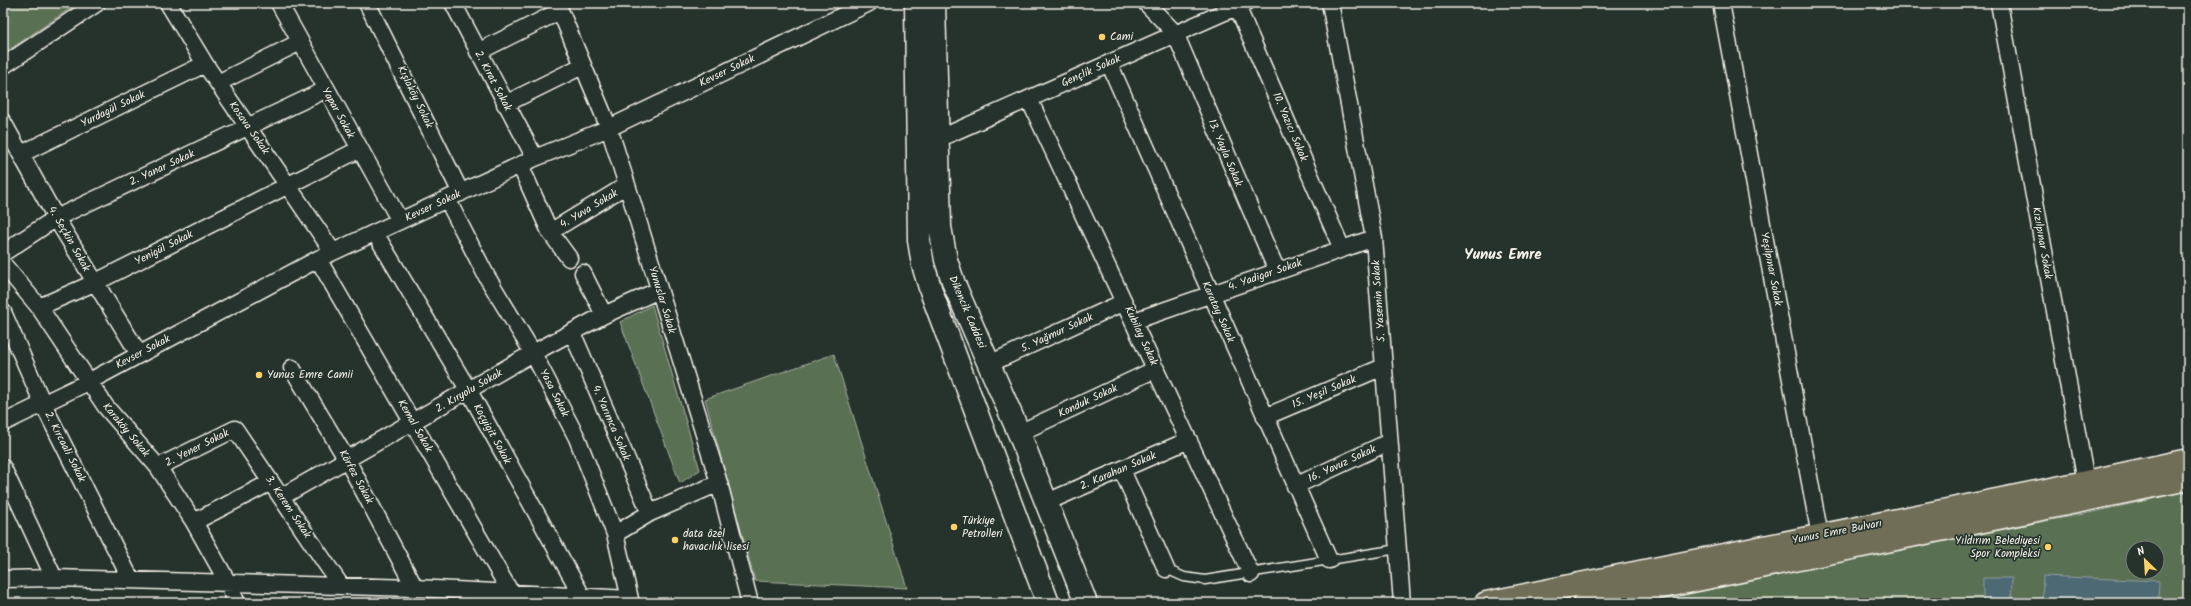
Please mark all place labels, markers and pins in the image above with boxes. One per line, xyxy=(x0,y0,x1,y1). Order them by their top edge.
place label: Cami xyxy=(1110,28,1134,46)
marker: Cami xyxy=(1097,32,1107,42)
place label: Yunus Emre Camii xyxy=(267,366,353,384)
marker: Yunus Emre Camii xyxy=(254,370,264,380)
place label: Türkiye Petrolleri xyxy=(962,512,1003,543)
marker: Türkiye Petrolleri xyxy=(949,522,959,532)
place label: data özel havacılık lisesi xyxy=(683,525,749,556)
place label: Yıldırım Belediyesi Spor Kompleksi xyxy=(1955,532,2040,563)
marker: data özel havacılık lisesi xyxy=(670,535,680,545)
marker: Yıldırım Belediyesi Spor Kompleksi xyxy=(2043,542,2053,552)

